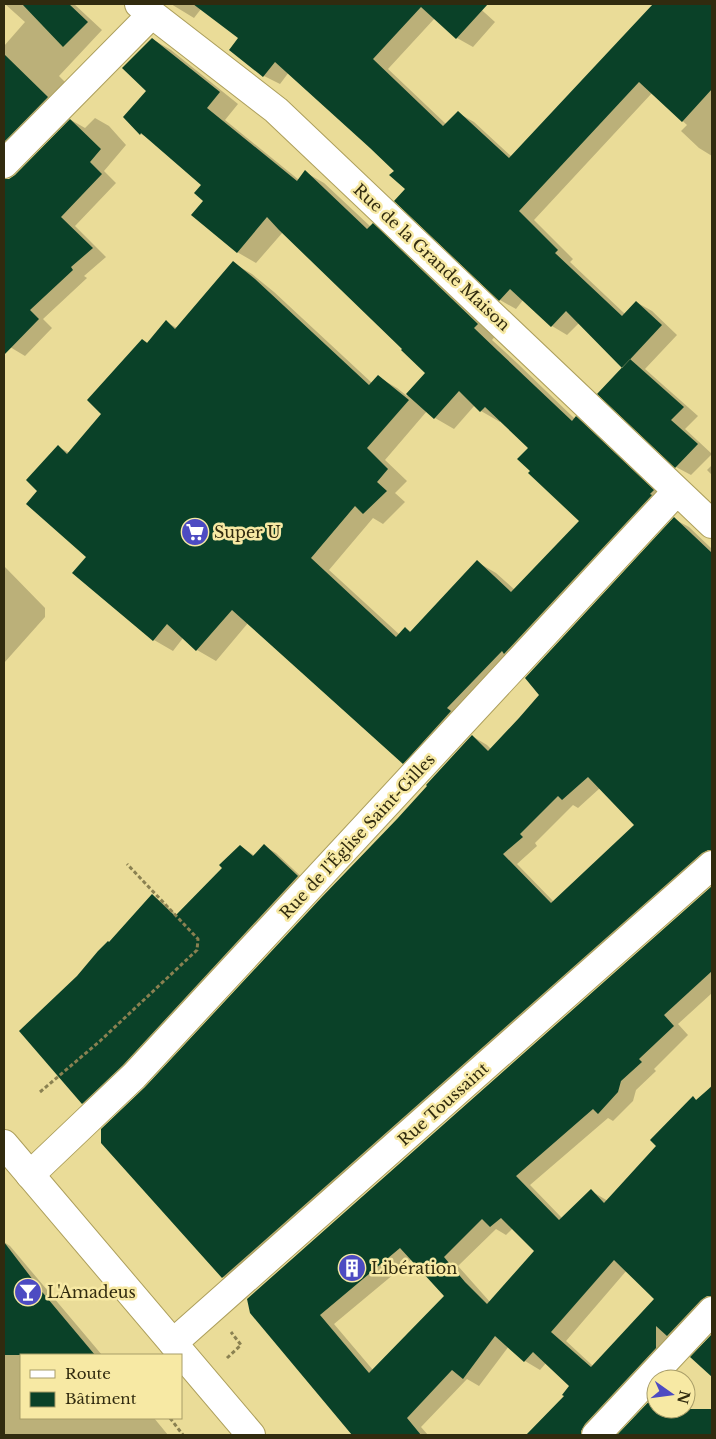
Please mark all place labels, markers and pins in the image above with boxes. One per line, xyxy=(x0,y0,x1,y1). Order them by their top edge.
supermarket icon: Super U xyxy=(180,517,210,547)
place label: Super U xyxy=(214,522,281,542)
building icon: Libération xyxy=(337,1253,367,1283)
place label: Libération xyxy=(371,1258,457,1278)
bar icon: L'Amadeus xyxy=(13,1277,43,1307)
place label: L'Amadeus xyxy=(47,1282,136,1302)

